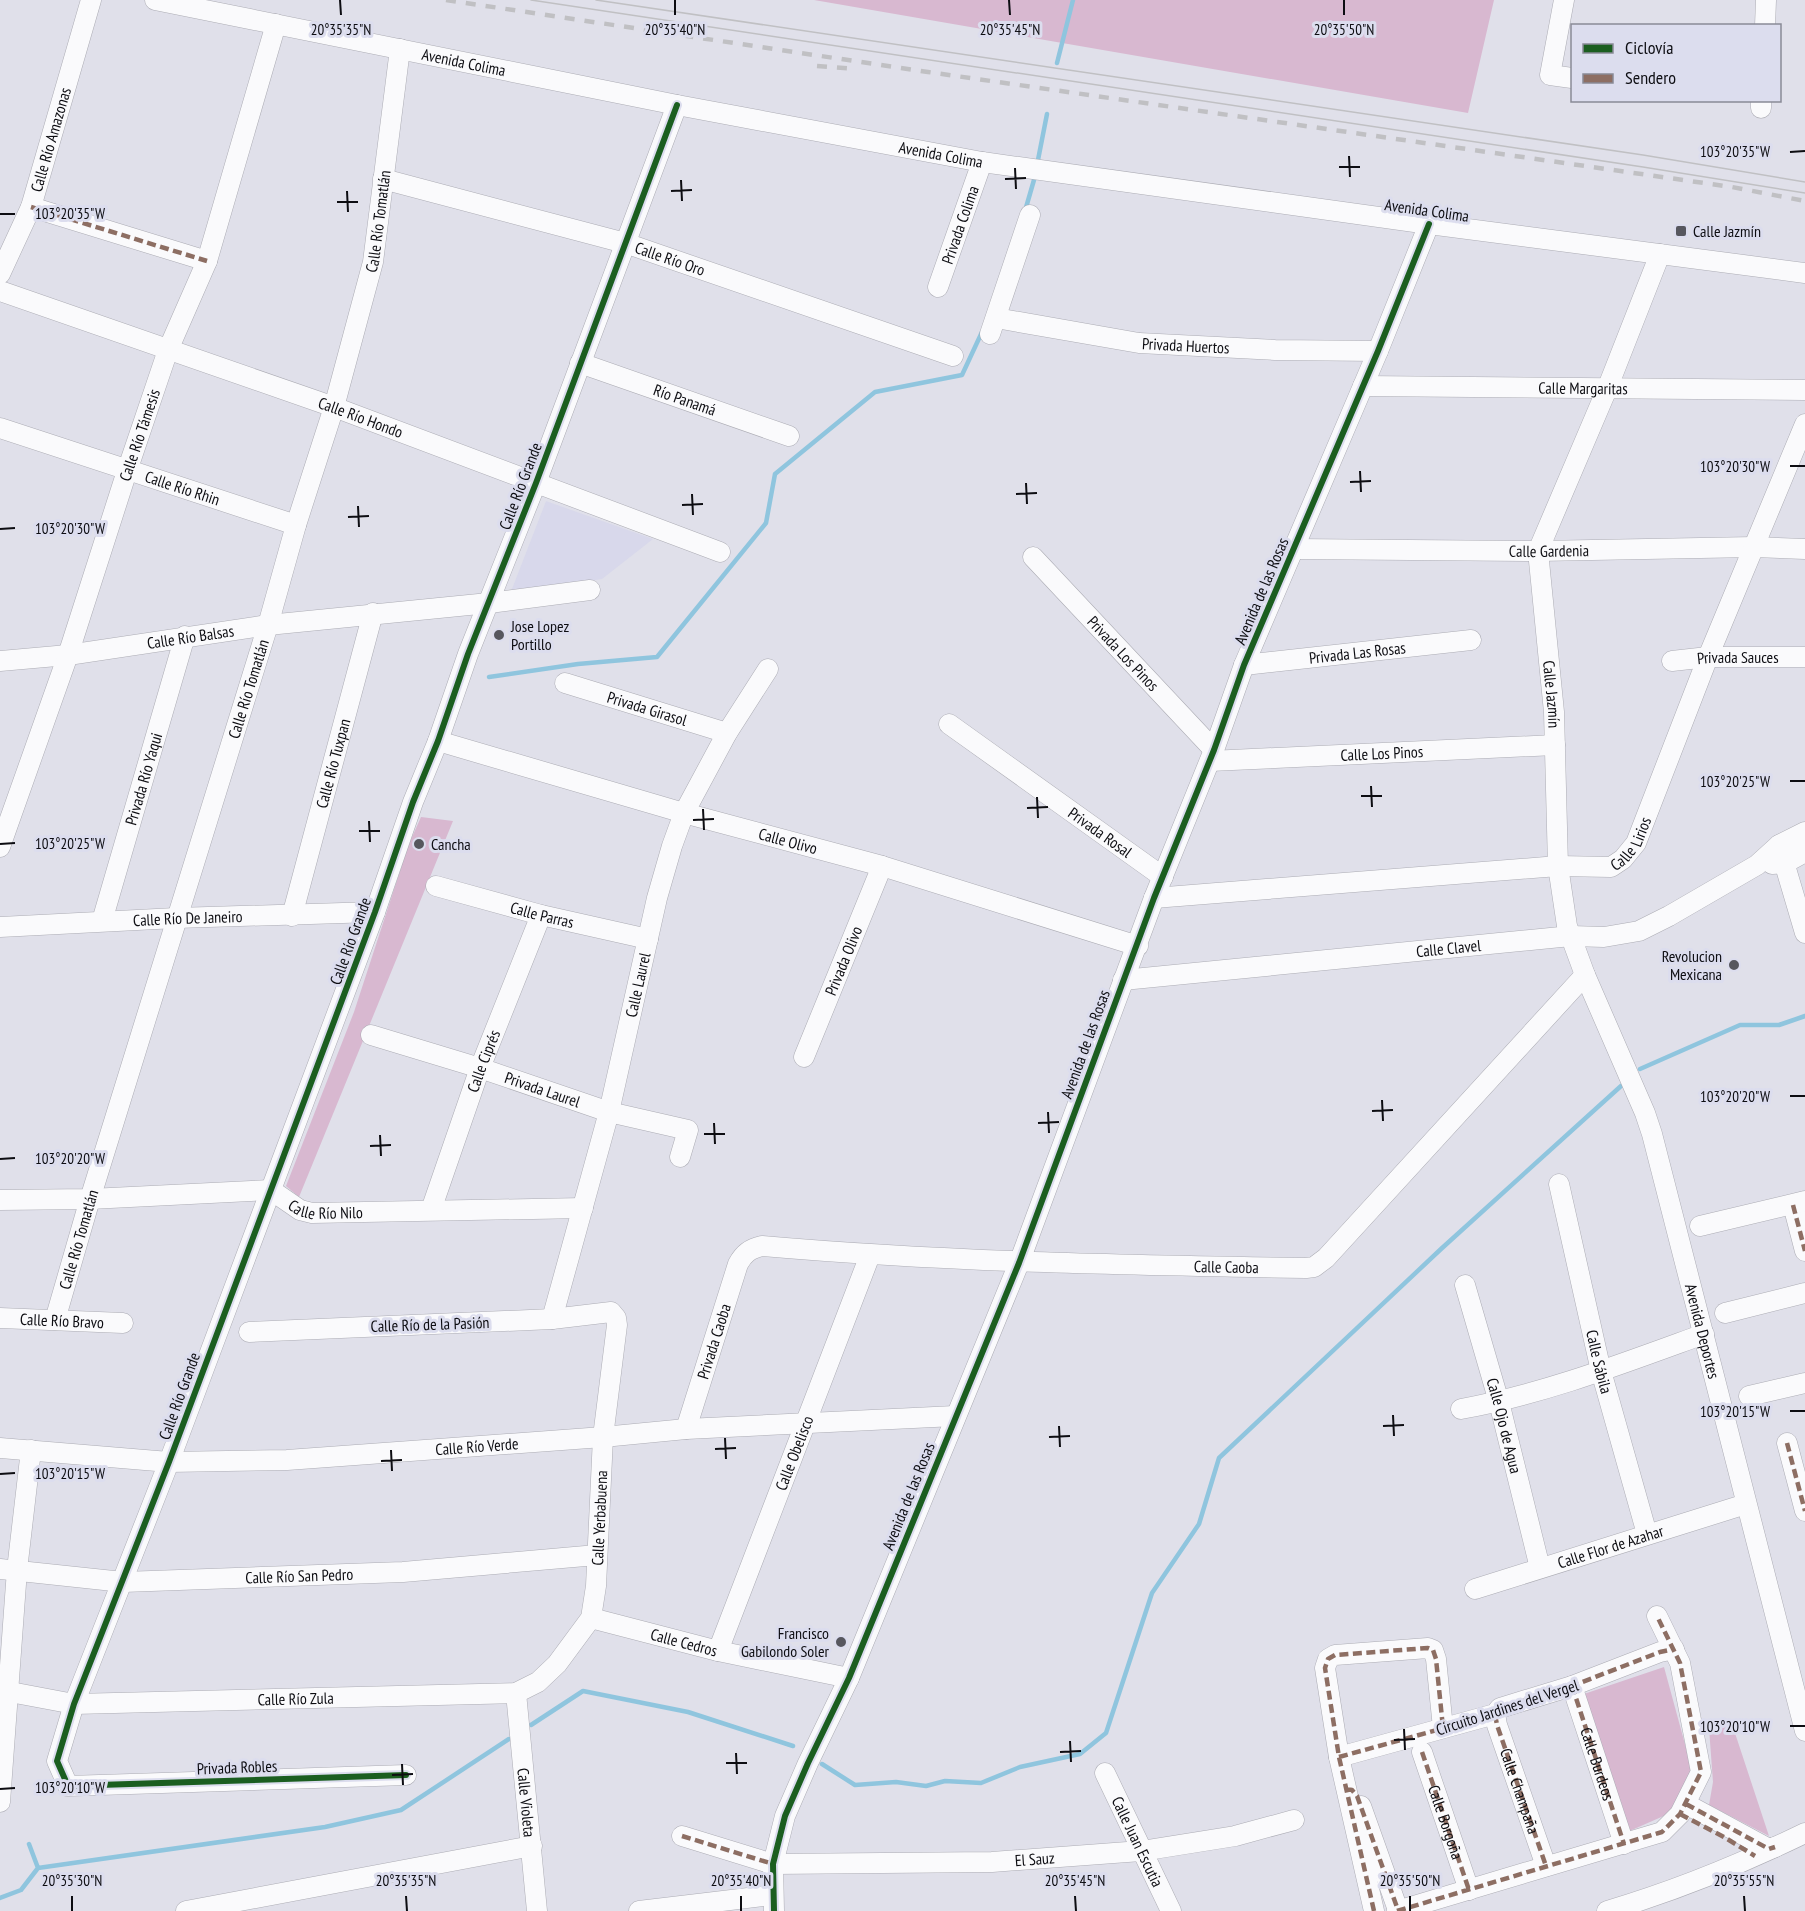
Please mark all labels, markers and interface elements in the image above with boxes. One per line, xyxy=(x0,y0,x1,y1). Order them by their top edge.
text: 20°35'35"N xyxy=(311,20,371,39)
text: 20°35'40"N xyxy=(645,20,705,39)
text: 20°35'45"N xyxy=(980,20,1040,39)
text: 20°35'50"N xyxy=(1314,20,1374,39)
legend xyxy=(1571,24,1781,102)
text: Ciclovía xyxy=(1625,36,1673,59)
street label: Avenida Colima xyxy=(420,44,507,80)
text: Sendero xyxy=(1625,66,1676,89)
street label: Calle Río Amazonas xyxy=(26,85,75,194)
street label: Avenida Colima xyxy=(897,137,985,172)
text: 103°20'35"W xyxy=(1700,142,1770,161)
street label: Calle Río Tomatlán xyxy=(361,169,395,275)
street label: Privada Colima xyxy=(937,183,983,267)
street label: Avenida Colima xyxy=(1384,194,1470,226)
text: 103°20'35"W xyxy=(35,204,105,223)
place label: Calle Jazmín xyxy=(1693,221,1761,241)
marker: Calle Jazmín xyxy=(1674,224,1688,238)
street label: Calle Río Oro xyxy=(632,237,708,280)
street label: Privada Huertos xyxy=(1142,333,1230,358)
street label: Calle Margaritas xyxy=(1538,378,1628,398)
street label: Río Panamá xyxy=(651,379,719,420)
street label: Calle Río Támesis xyxy=(114,386,164,484)
street label: Calle Río Hondo xyxy=(316,392,406,442)
street label: Calle Río Grande xyxy=(494,440,546,532)
text: 103°20'30"W xyxy=(1700,457,1770,476)
street label: Calle Río Rhin xyxy=(142,466,223,509)
text: 103°20'30"W xyxy=(35,519,105,538)
street label: Avenida de las Rosas xyxy=(1229,535,1293,647)
street label: Calle Gardenia xyxy=(1509,540,1589,561)
street label: Privada Los Pinos xyxy=(1083,611,1163,695)
place label: Jose Lopez Portillo xyxy=(510,616,569,654)
street label: Calle Río Balsas xyxy=(146,620,235,653)
marker: Jose Lopez Portillo xyxy=(492,628,506,642)
street label: Calle Río Tomatlán xyxy=(223,637,273,741)
street label: Privada Las Rosas xyxy=(1308,637,1407,668)
street label: Privada Sauces xyxy=(1696,647,1779,668)
street label: Calle Jazmín xyxy=(1539,659,1564,728)
street label: Privada Girasol xyxy=(605,687,690,730)
street label: Calle Río Tuxpan xyxy=(311,716,354,810)
street label: Privada Río Yaqui xyxy=(120,730,166,827)
street label: Calle Los Pinos xyxy=(1340,741,1424,765)
text: 103°20'25"W xyxy=(1700,772,1770,791)
street label: Privada Rosal xyxy=(1065,803,1136,862)
street label: Calle Lirios xyxy=(1606,814,1655,875)
street label: Calle Olivo xyxy=(756,823,820,858)
text: 103°20'25"W xyxy=(35,834,105,853)
place label: Cancha xyxy=(431,834,471,854)
marker: Cancha xyxy=(412,837,426,851)
street label: Calle Río Grande xyxy=(325,895,375,987)
street label: Calle Parras xyxy=(508,897,576,932)
street label: Calle Río De Janeiro xyxy=(132,906,243,930)
street label: Privada Olivo xyxy=(820,923,866,998)
street label: Calle Clavel xyxy=(1415,935,1482,961)
place label: Revolucion Mexicana xyxy=(1662,946,1722,984)
street label: Calle Laurel xyxy=(621,950,655,1019)
marker: Revolucion Mexicana xyxy=(1727,958,1741,972)
street label: Avenida de las Rosas xyxy=(1056,987,1114,1101)
street label: Calle Ciprés xyxy=(462,1027,504,1095)
street label: Privada Laurel xyxy=(502,1067,583,1112)
text: 103°20'20"W xyxy=(1700,1087,1770,1106)
text: 103°20'20"W xyxy=(35,1149,105,1168)
street label: Calle Río Tomatlán xyxy=(54,1187,102,1292)
street label: Calle Río Nilo xyxy=(284,1195,363,1223)
street label: Calle Caoba xyxy=(1194,1256,1259,1277)
street label: Avenida Deportes xyxy=(1681,1282,1724,1381)
street label: Privada Caoba xyxy=(692,1301,735,1381)
street label: Calle Río Bravo xyxy=(20,1309,104,1332)
street label: Calle Río de la Pasión xyxy=(370,1312,490,1336)
street label: Calle Sábila xyxy=(1582,1328,1617,1396)
street label: Calle Río Grande xyxy=(154,1350,204,1442)
street label: Calle Ojo de Agua xyxy=(1482,1375,1526,1475)
text: 103°20'15"W xyxy=(1700,1402,1770,1421)
street label: Calle Obelisco xyxy=(771,1413,817,1493)
street label: Calle Río Verde xyxy=(435,1433,519,1459)
street label: Avenida de las Rosas xyxy=(877,1439,939,1553)
text: 103°20'15"W xyxy=(35,1464,105,1483)
street label: Calle Yerbabuena xyxy=(587,1470,611,1566)
street label: Calle Flor de Azahar xyxy=(1555,1520,1667,1572)
street label: Calle Río San Pedro xyxy=(245,1564,354,1588)
place label: Francisco Gabilondo Soler xyxy=(741,1623,830,1661)
street label: Calle Cedros xyxy=(648,1624,719,1660)
marker: Francisco Gabilondo Soler xyxy=(834,1635,848,1649)
street label: Circuito Jardines del Vergel xyxy=(1433,1674,1581,1739)
street label: Calle Río Zula xyxy=(257,1688,334,1709)
text: 103°20'10"W xyxy=(1700,1717,1770,1736)
street label: Calle Burdeos xyxy=(1576,1725,1619,1803)
street label: Calle Champaña xyxy=(1496,1746,1544,1836)
street label: Privada Robles xyxy=(196,1756,278,1778)
street label: Calle Violeta xyxy=(513,1767,540,1838)
text: 103°20'10"W xyxy=(35,1778,105,1797)
street label: Calle Borgoña xyxy=(1424,1782,1468,1862)
street label: Calle Juan Escutia xyxy=(1108,1793,1168,1890)
street label: El Sauz xyxy=(1014,1847,1056,1870)
text: 20°35'30"N xyxy=(42,1871,102,1890)
text: 20°35'35"N xyxy=(376,1871,436,1890)
text: 20°35'40"N xyxy=(711,1871,771,1890)
text: 20°35'45"N xyxy=(1045,1871,1105,1890)
text: 20°35'50"N xyxy=(1380,1871,1440,1890)
text: 20°35'55"N xyxy=(1714,1871,1774,1890)

